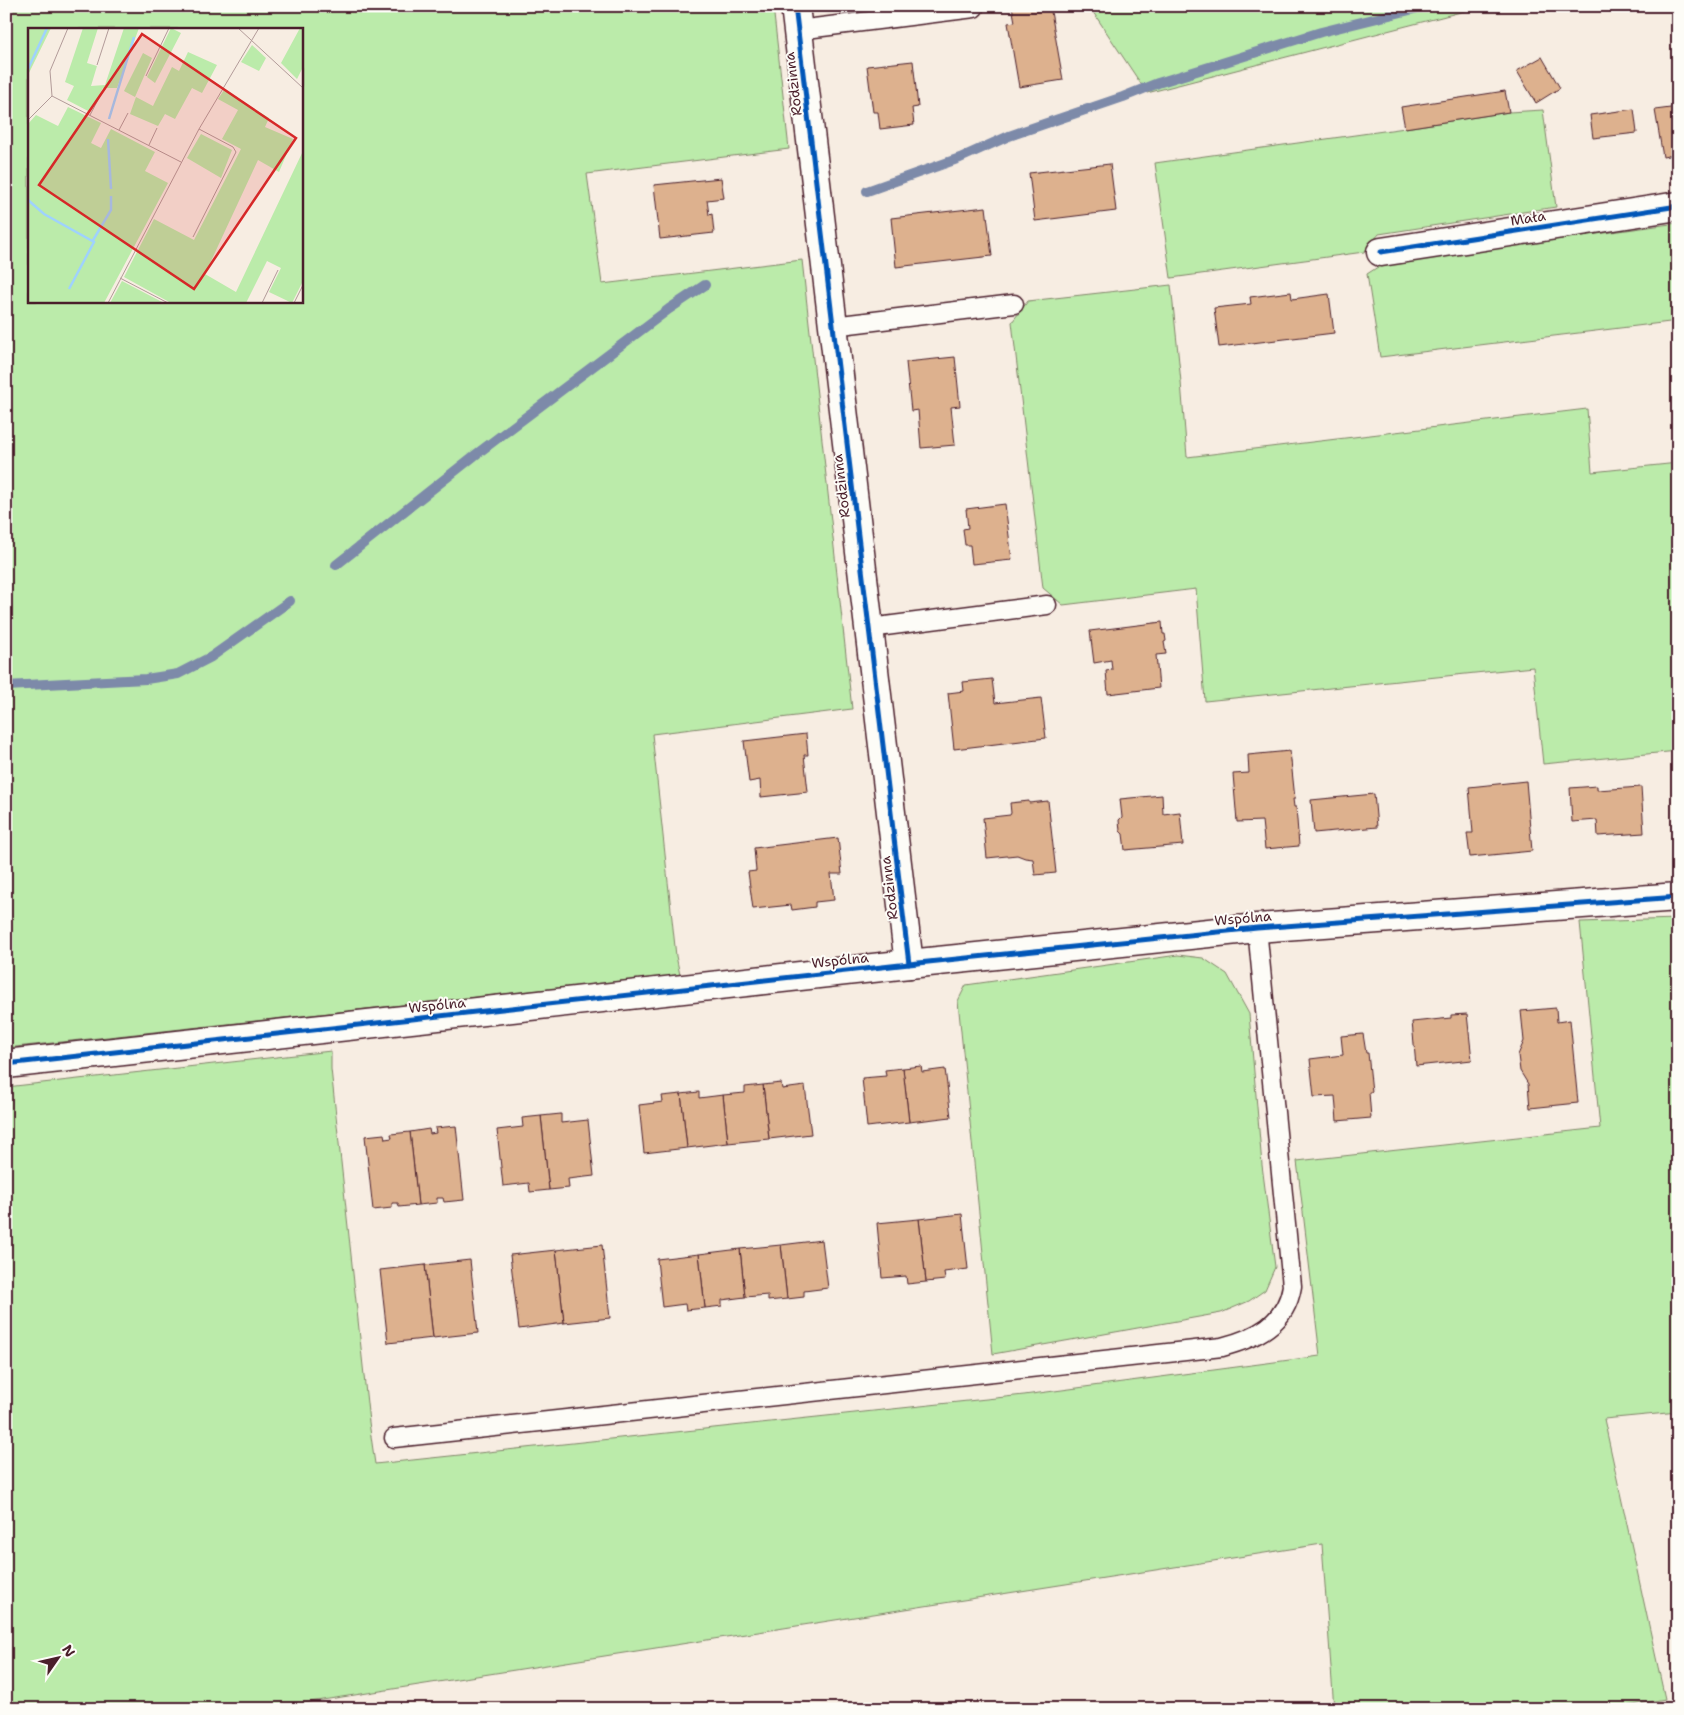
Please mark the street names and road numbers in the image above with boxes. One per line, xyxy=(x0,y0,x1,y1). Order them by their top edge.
street label: Rodzinna xyxy=(780,51,806,117)
street label: Mała xyxy=(1509,206,1547,230)
street label: Rodzinna xyxy=(828,453,854,519)
street label: Rodzinna xyxy=(876,855,902,921)
street label: Wspólna xyxy=(1214,907,1273,929)
street label: Wspólna xyxy=(811,948,870,972)
street label: Wspólna xyxy=(408,993,467,1017)

